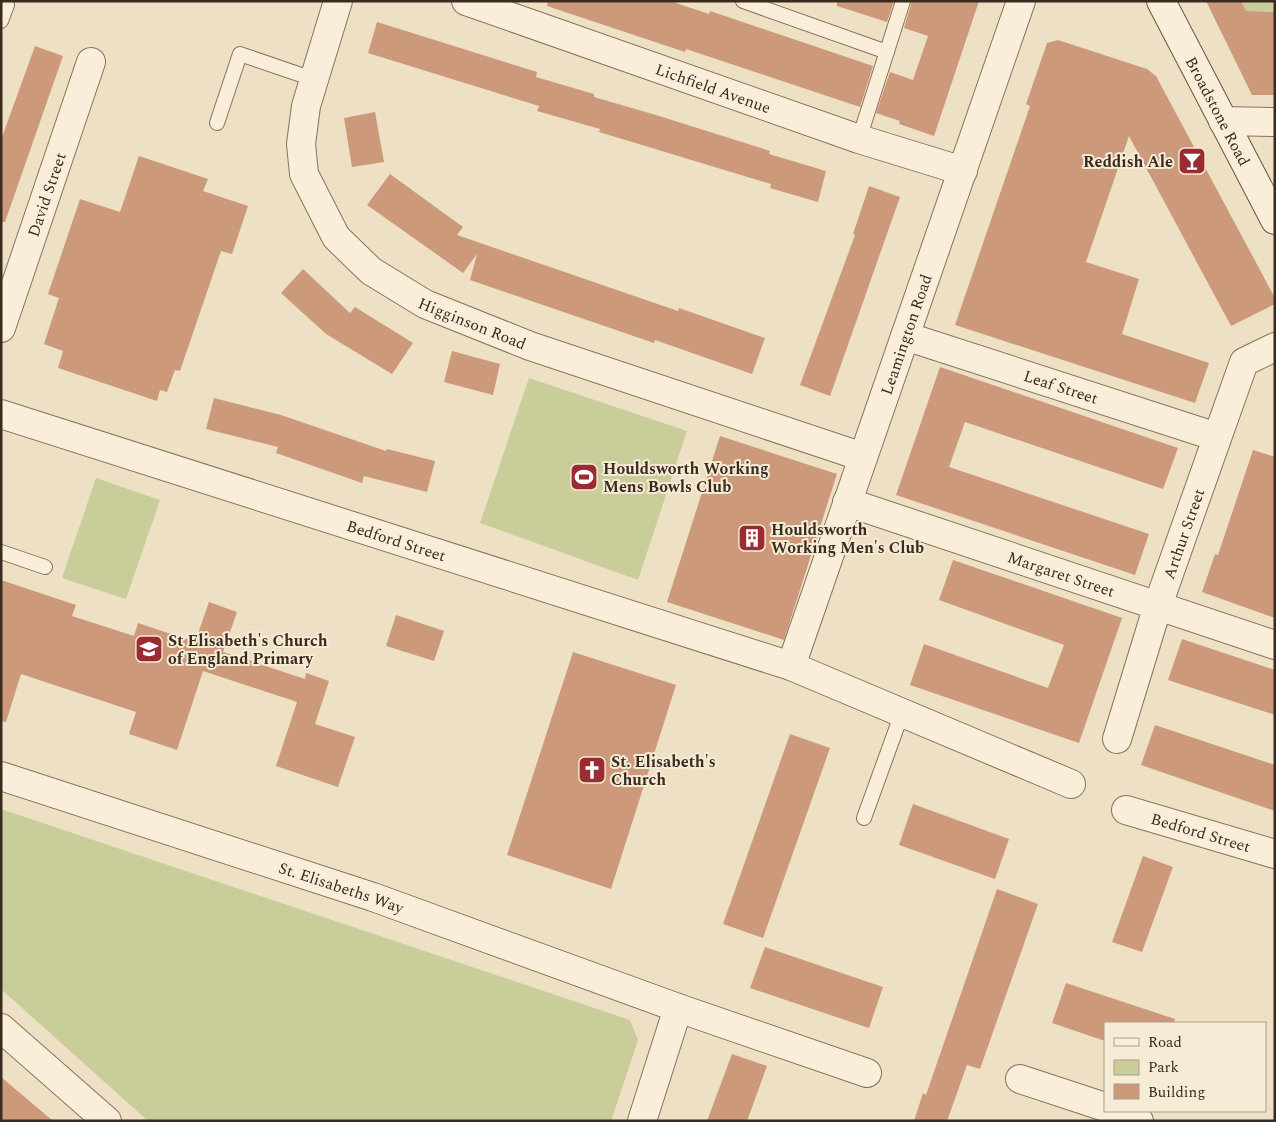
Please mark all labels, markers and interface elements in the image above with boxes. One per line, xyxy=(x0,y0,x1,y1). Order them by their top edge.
street label: Broadstone Road xyxy=(1179,52,1256,171)
street label: Lichfield Avenue xyxy=(652,57,774,120)
bar icon: Reddish Ale xyxy=(1177,146,1207,176)
street label: David Street xyxy=(22,149,73,240)
place label: Reddish Ale xyxy=(1083,150,1173,174)
street label: Leamington Road xyxy=(875,271,939,398)
street label: Higginson Road xyxy=(414,291,530,356)
street label: Leaf Street xyxy=(1020,364,1101,411)
place label: Houldsworth Working Mens Bowls Club xyxy=(603,457,769,499)
sports icon: Houldsworth Working Mens Bowls Club xyxy=(569,462,599,492)
street label: Arthur Street xyxy=(1157,485,1211,582)
street label: Bedford Street xyxy=(343,514,449,568)
place label: Houldsworth Working Men's Club xyxy=(771,518,924,560)
building icon: Houldsworth Working Men's Club xyxy=(737,523,767,553)
street label: Margaret Street xyxy=(1004,545,1118,604)
place label: St Elisabeth's Church of England Primary xyxy=(168,629,328,671)
school or university icon: St Elisabeth's Church of England Primary xyxy=(134,634,164,664)
place label: St. Elisabeth's Church xyxy=(611,750,716,792)
church icon: St. Elisabeth's Church xyxy=(577,755,607,785)
street label: Bedford Street xyxy=(1148,807,1254,859)
street label: St. Elisabeths Way xyxy=(275,856,408,921)
legend xyxy=(1104,1022,1266,1112)
text: Road xyxy=(1148,1031,1182,1054)
text: Park xyxy=(1148,1056,1179,1079)
text: Building xyxy=(1148,1081,1205,1104)

